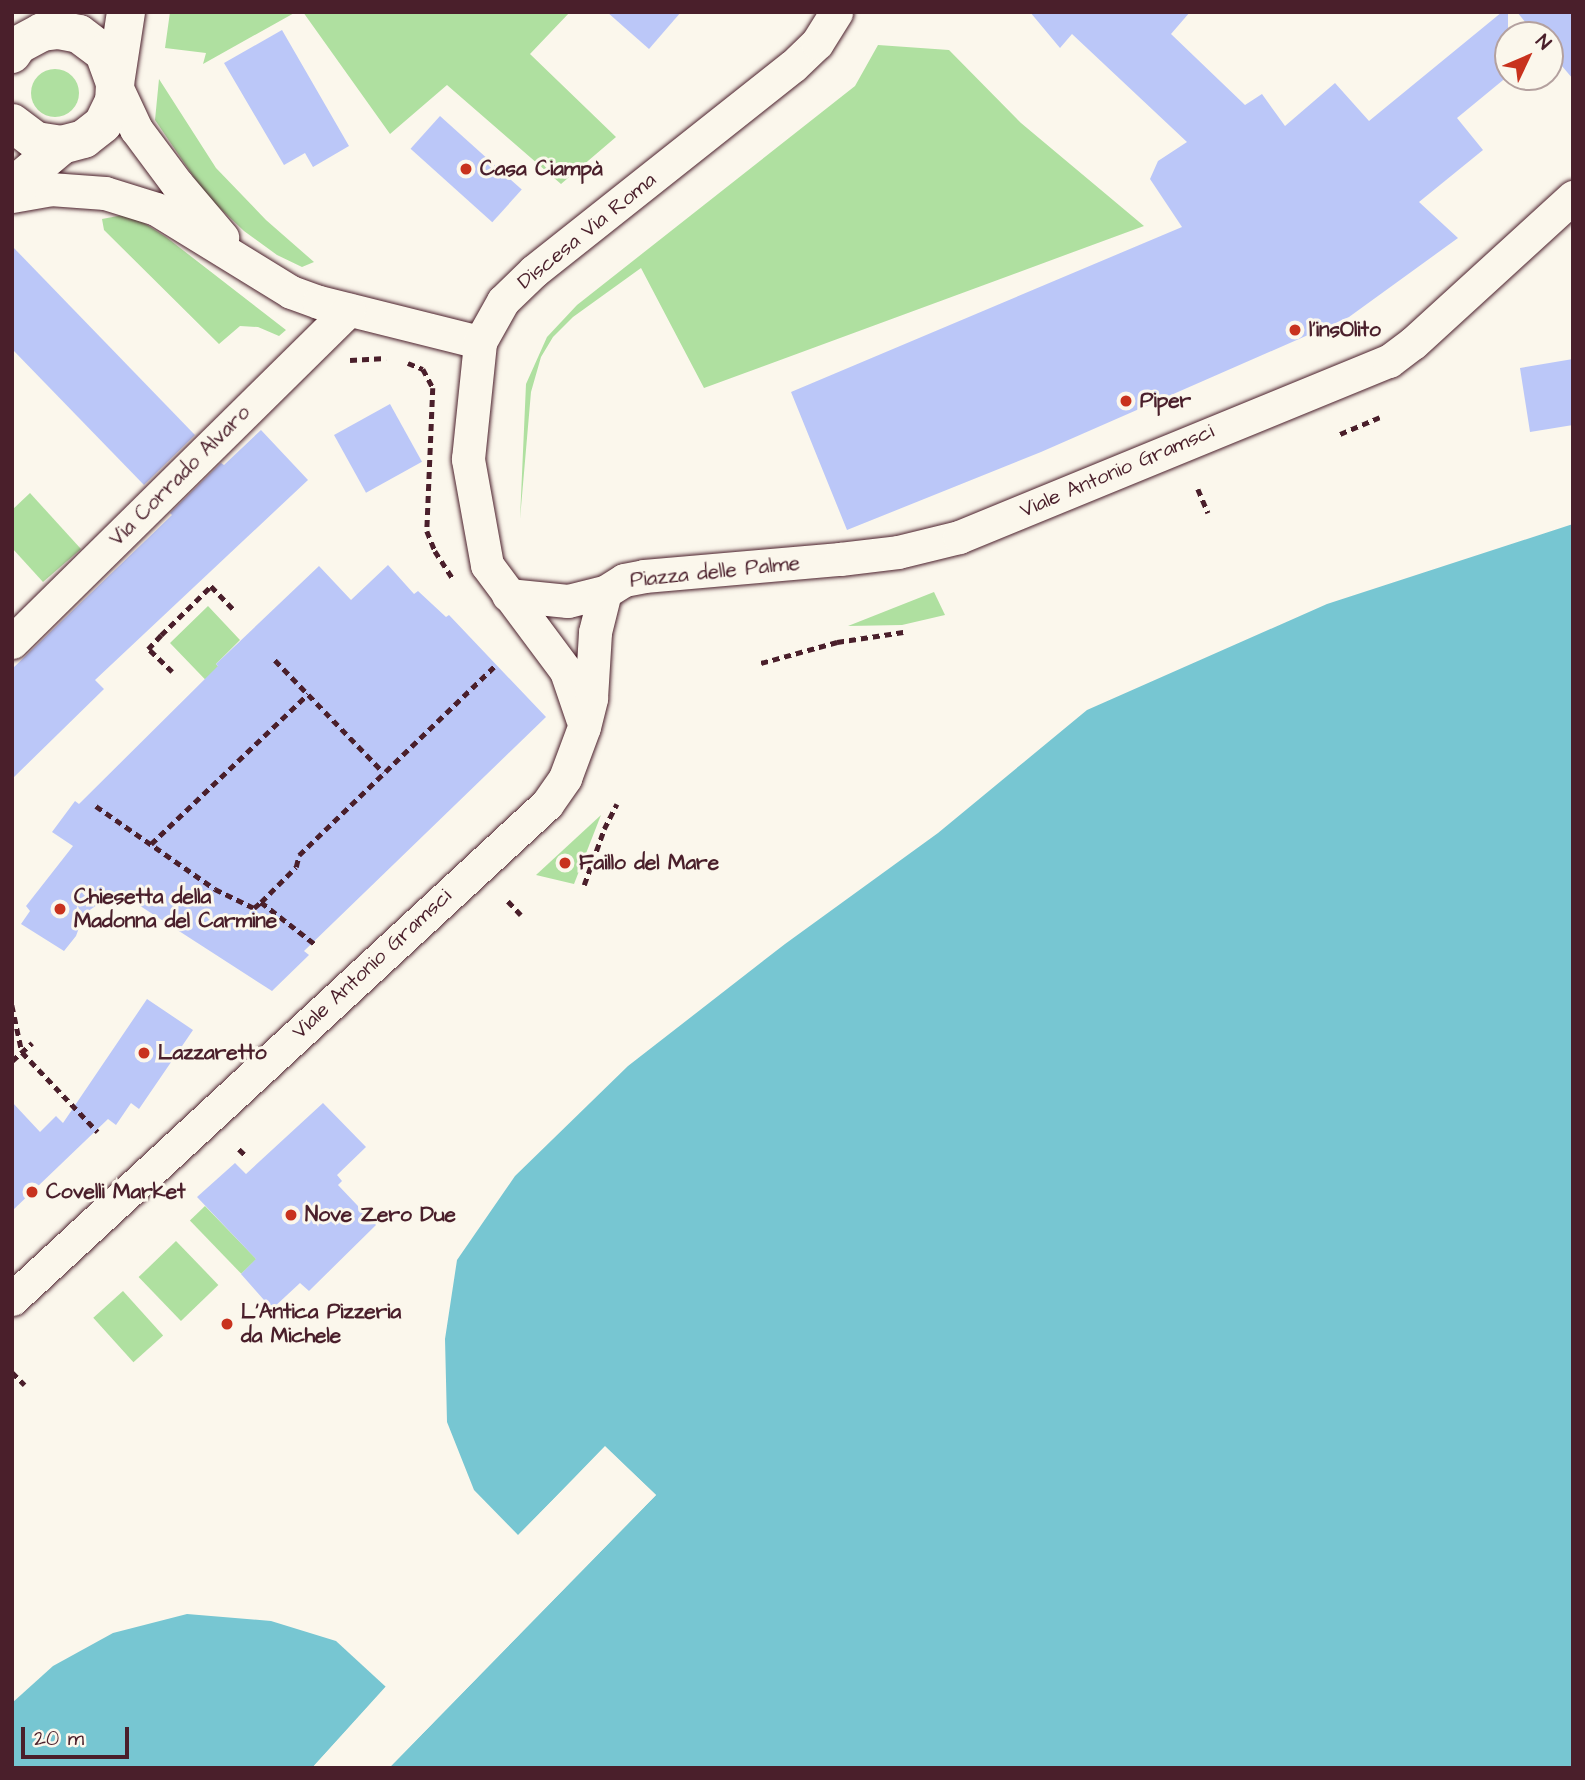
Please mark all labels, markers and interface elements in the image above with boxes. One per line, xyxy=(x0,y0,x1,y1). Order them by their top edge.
north arrow xyxy=(1494,21,1564,91)
text: N xyxy=(1529,29,1557,56)
place label: Casa Ciampà xyxy=(480,156,603,182)
marker: Casa Ciampà xyxy=(458,161,474,177)
street label: Discesa Via Roma xyxy=(513,167,661,295)
place label: l'insOlito xyxy=(1309,317,1381,343)
marker: l'insOlito xyxy=(1287,322,1303,338)
place label: Piper xyxy=(1140,388,1191,414)
marker: Piper xyxy=(1118,393,1134,409)
street label: Via Corrado Alvaro xyxy=(104,400,256,552)
street label: Viale Antonio Gramsci xyxy=(1016,419,1218,523)
street label: Piazza delle Palme xyxy=(629,551,801,593)
place label: Faillo del Mare xyxy=(579,850,719,876)
marker: Faillo del Mare xyxy=(557,855,573,871)
place label: Chiesetta della Madonna del Carmine xyxy=(74,884,277,934)
street label: Viale Antonio Gramsci xyxy=(287,884,457,1044)
marker: Chiesetta della Madonna del Carmine xyxy=(52,901,68,917)
place label: Lazzaretto xyxy=(158,1040,266,1066)
marker: Lazzaretto xyxy=(136,1045,152,1061)
place label: Covelli Market xyxy=(46,1179,186,1205)
marker: Covelli Market xyxy=(24,1184,40,1200)
place label: Nove Zero Due xyxy=(305,1202,456,1228)
marker: Nove Zero Due xyxy=(283,1207,299,1223)
place label: L'Antica Pizzeria da Michele xyxy=(241,1299,401,1349)
marker: L'Antica Pizzeria da Michele xyxy=(219,1316,235,1332)
scale bar xyxy=(24,1714,133,1758)
text: 20 m xyxy=(34,1724,84,1753)

